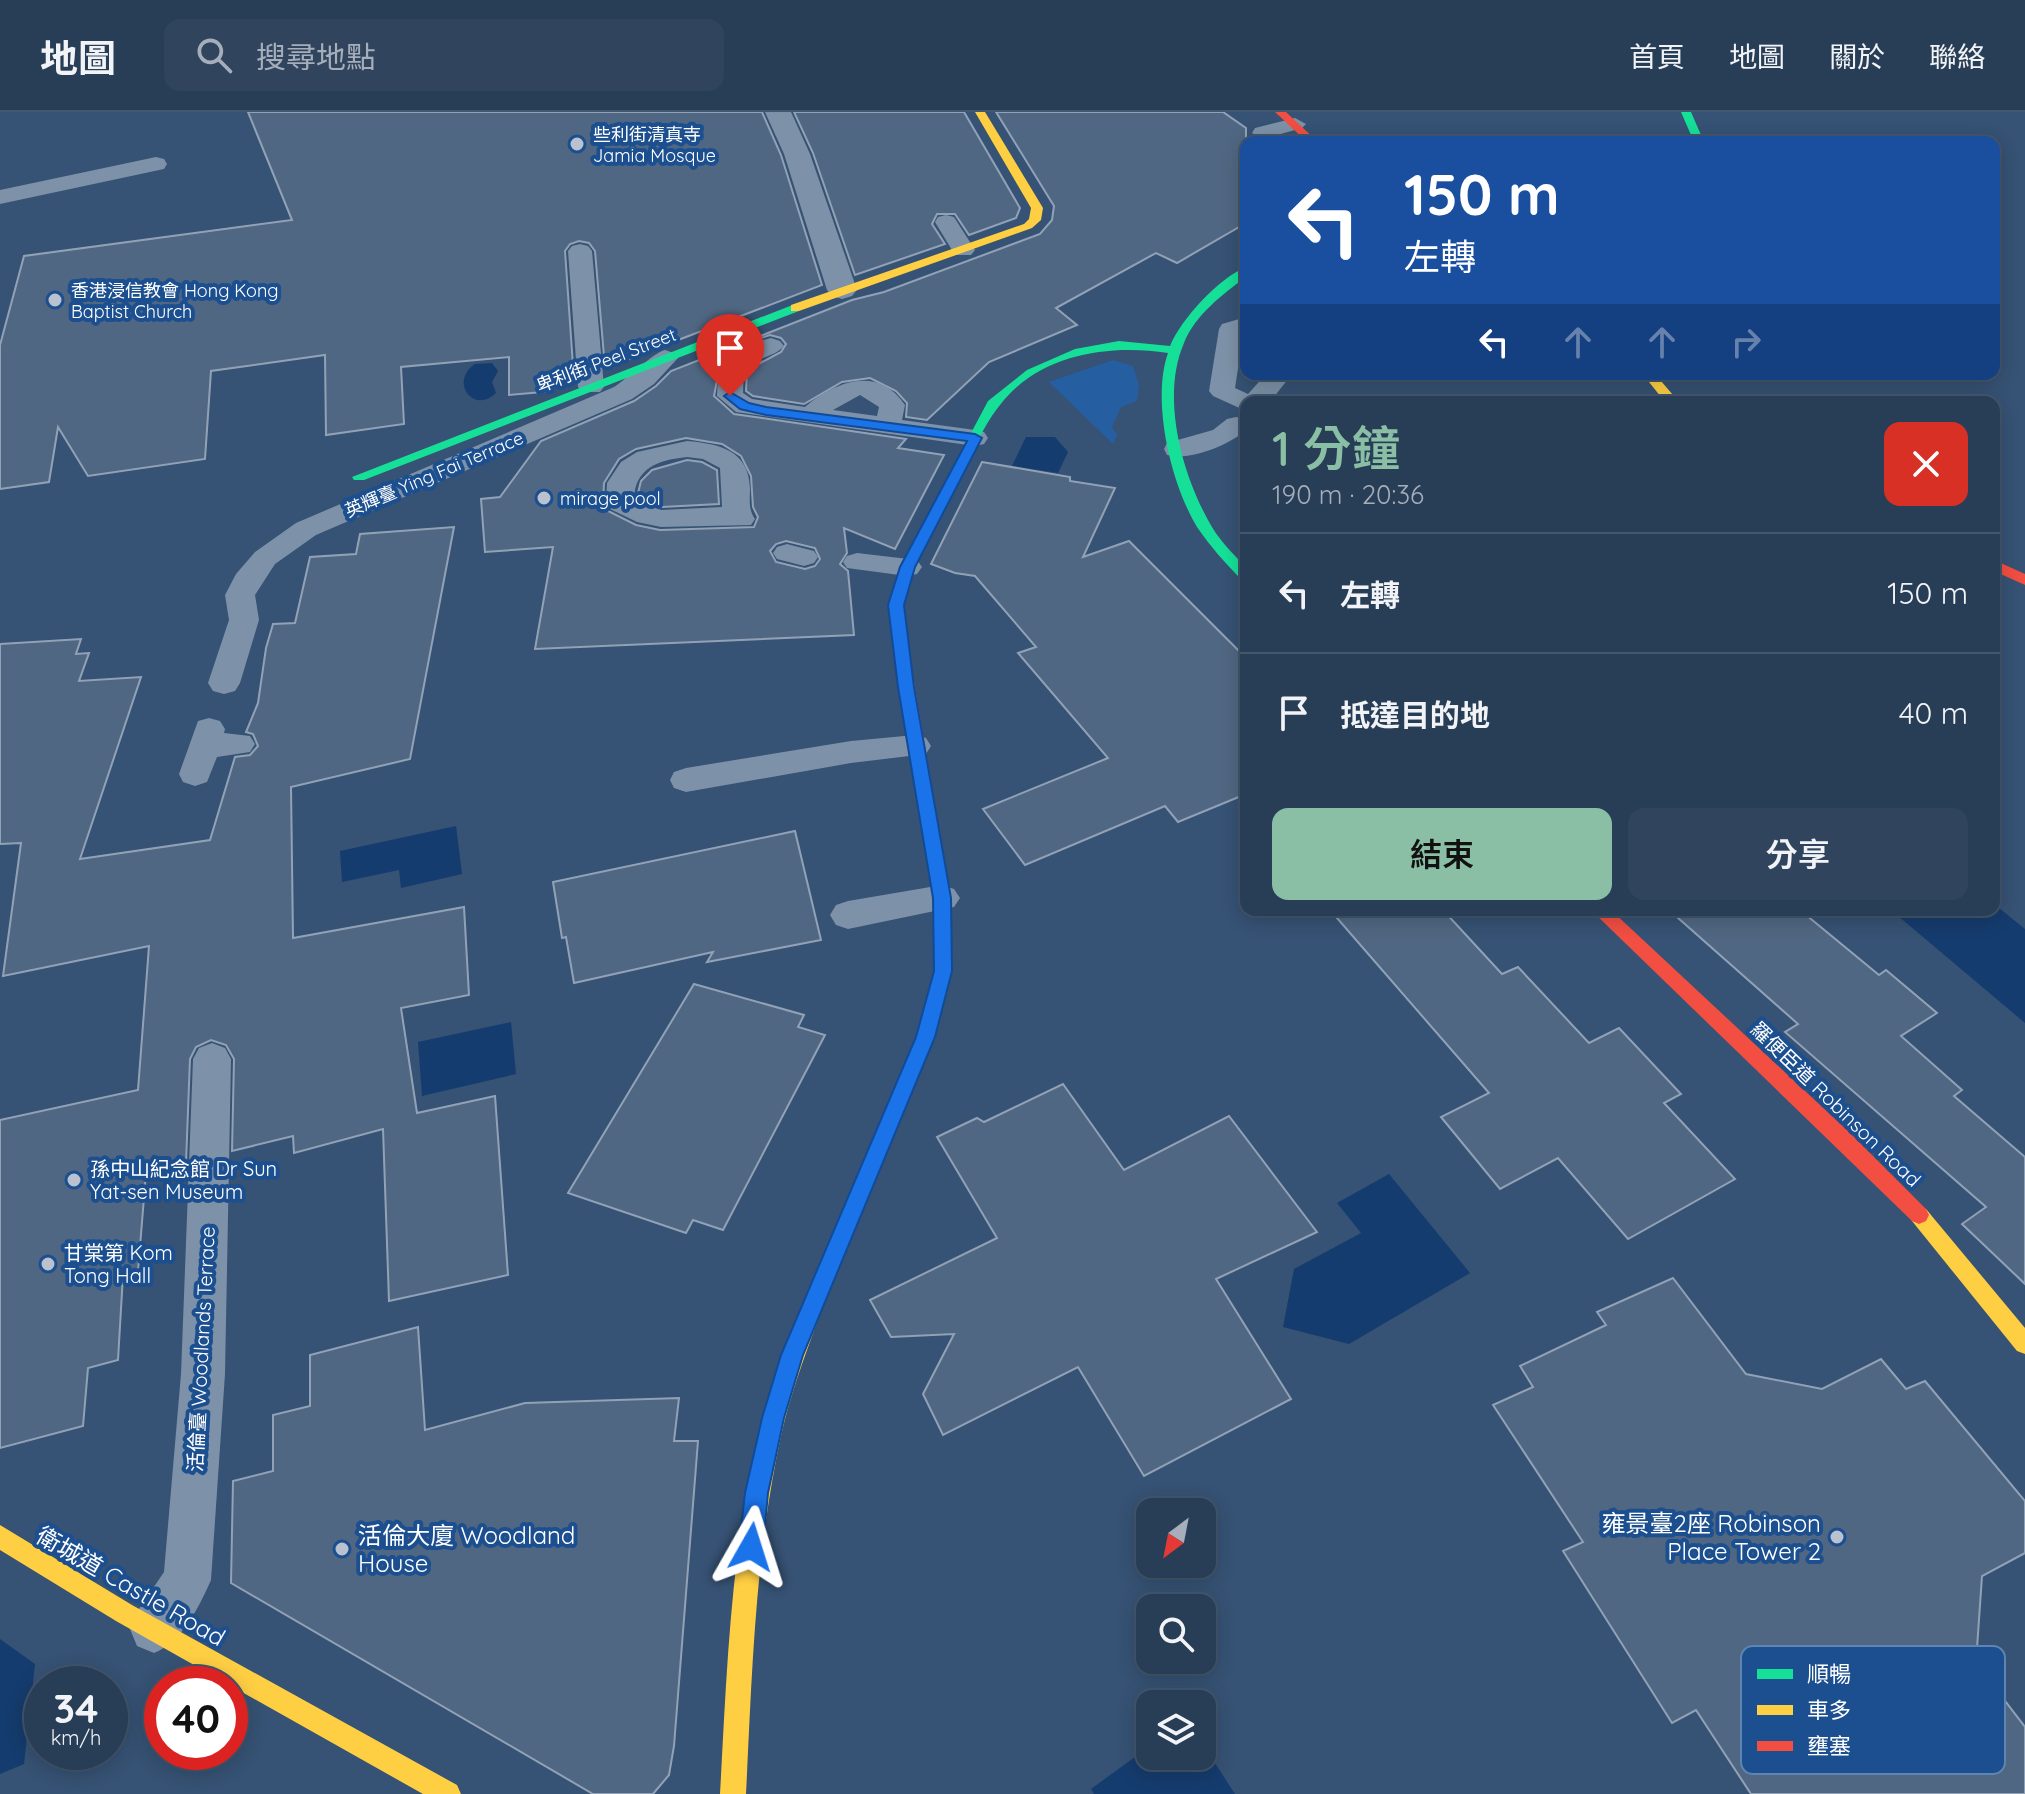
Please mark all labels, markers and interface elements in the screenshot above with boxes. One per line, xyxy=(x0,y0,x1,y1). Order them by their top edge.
search box xyxy=(164,19,724,91)
icon: search xyxy=(192,33,236,77)
text: 地圖 xyxy=(40,34,116,82)
text: 搜尋地點 xyxy=(256,38,376,76)
text: 首頁 xyxy=(1629,39,1685,74)
text: 地圖 xyxy=(1729,39,1785,74)
text: 關於 xyxy=(1829,39,1885,74)
text: 聯絡 xyxy=(1929,39,1985,74)
place label: 些利街清真寺 Jamia Mosque xyxy=(593,123,716,167)
marker: 些利街清真寺 Jamia Mosque xyxy=(568,135,586,153)
text: 150 m xyxy=(1404,159,1560,229)
icon: left xyxy=(1272,168,1376,272)
text: 左轉 xyxy=(1404,234,1476,279)
place label: 香港浸信教會 Hong Kong Baptist Church xyxy=(71,279,279,323)
marker: 香港浸信教會 Hong Kong Baptist Church xyxy=(46,291,64,309)
pin xyxy=(696,314,764,396)
icon: left xyxy=(1472,320,1516,364)
icon: ahead xyxy=(1556,320,1600,364)
icon: ahead xyxy=(1640,320,1684,364)
icon: right xyxy=(1724,320,1768,364)
street label: 卑利街 Peel Street xyxy=(533,323,679,397)
icon: arrive xyxy=(708,326,752,370)
text: 1 分鐘 xyxy=(1272,418,1400,478)
button: close xyxy=(1884,422,1968,506)
street label: 英輝臺 Ying Fai Terrace xyxy=(341,426,527,522)
text: 190 m · 20:36 xyxy=(1272,478,1424,511)
place label: mirage pool xyxy=(560,487,661,510)
marker: mirage pool xyxy=(535,489,553,507)
icon: left xyxy=(1272,571,1316,615)
text: 150 m xyxy=(1887,574,1968,612)
text: 左轉 xyxy=(1340,576,1400,614)
icon: arrive xyxy=(1272,691,1316,735)
text: 40 m xyxy=(1899,694,1968,732)
text: 抵達目的地 xyxy=(1340,696,1490,734)
button: 結束 xyxy=(1272,808,1612,900)
button: 分享 xyxy=(1628,808,1968,900)
street label: 羅便臣道 Robinson Road xyxy=(1746,1016,1926,1192)
place label: 孫中山紀念館 Dr Sun Yat-sen Museum xyxy=(90,1156,277,1204)
marker: 孫中山紀念館 Dr Sun Yat-sen Museum xyxy=(65,1171,83,1189)
street label: 活倫臺 Woodlands Terrace xyxy=(182,1226,220,1472)
place label: 甘棠第 Kom Tong Hall xyxy=(64,1240,173,1288)
marker: 甘棠第 Kom Tong Hall xyxy=(39,1255,57,1273)
north arrow xyxy=(1136,1498,1216,1578)
map controls xyxy=(1136,1498,1216,1770)
position arrow xyxy=(709,1505,793,1589)
place label: 雍景臺2座 Robinson Place Tower 2 xyxy=(1602,1508,1821,1566)
street label: 衛城道 Castle Road xyxy=(31,1520,231,1652)
place label: 活倫大廈 Woodland House xyxy=(358,1520,575,1578)
marker: 雍景臺2座 Robinson Place Tower 2 xyxy=(1828,1528,1846,1546)
marker: 活倫大廈 Woodland House xyxy=(333,1540,351,1558)
button: search xyxy=(1136,1594,1216,1674)
legend xyxy=(1741,1646,2005,1774)
text: 順暢 xyxy=(1807,1660,1851,1688)
speed limit sign: 40 xyxy=(144,1666,248,1770)
text: 34 xyxy=(54,1683,99,1733)
button: layers xyxy=(1136,1690,1216,1770)
text: 車多 xyxy=(1807,1696,1851,1724)
text: km/h xyxy=(51,1725,101,1750)
text: 壅塞 xyxy=(1807,1732,1851,1760)

